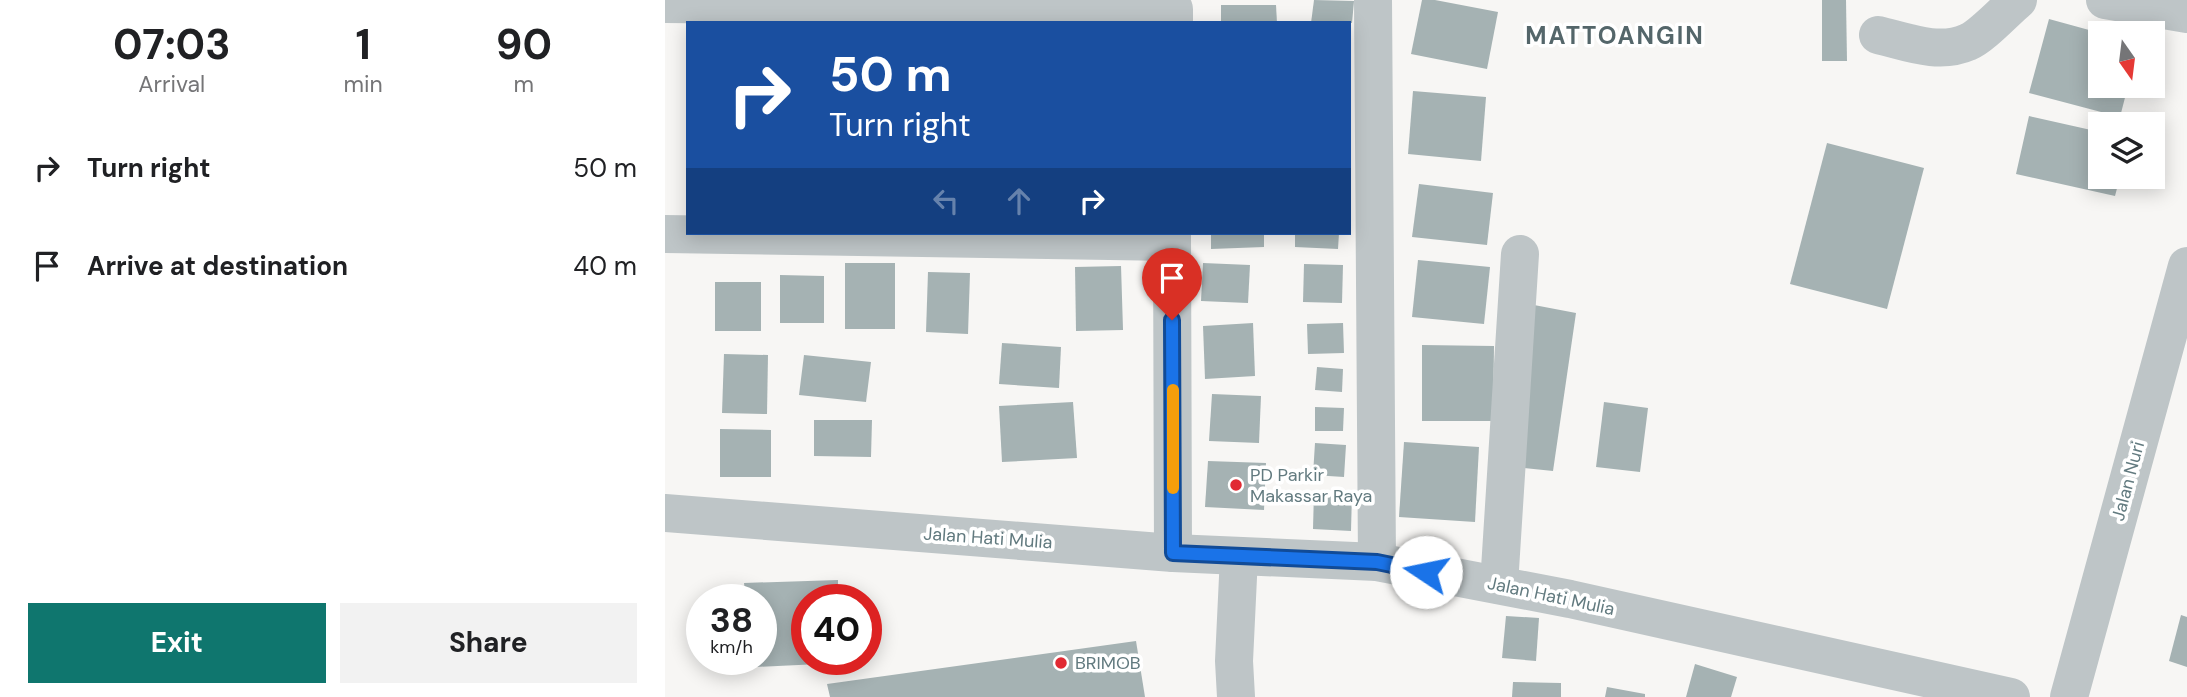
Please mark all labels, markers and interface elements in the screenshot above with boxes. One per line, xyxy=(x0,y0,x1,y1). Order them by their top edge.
text: 07:03 xyxy=(113,17,230,72)
text: 1 xyxy=(355,17,371,72)
text: 90 xyxy=(496,17,552,72)
district label: MATTOANGIN xyxy=(1525,20,1705,51)
north arrow xyxy=(2088,21,2165,98)
map controls xyxy=(2088,21,2165,189)
text: 50 m xyxy=(829,42,952,106)
icon: right xyxy=(714,49,805,140)
text: Arrival xyxy=(138,69,205,99)
text: min xyxy=(343,69,383,99)
text: m xyxy=(514,69,534,99)
text: Turn right xyxy=(829,104,971,146)
button: layers xyxy=(2088,112,2165,189)
icon: right xyxy=(28,149,66,187)
text: Turn right xyxy=(87,151,211,185)
text: 50 m xyxy=(573,151,637,185)
icon: left xyxy=(927,182,965,220)
icon: ahead xyxy=(1000,182,1038,220)
icon: right xyxy=(1073,182,1111,220)
icon: arrive xyxy=(28,247,66,285)
pin xyxy=(1142,248,1202,320)
text: Arrive at destination xyxy=(87,249,348,283)
text: 40 m xyxy=(573,249,637,283)
icon: arrive xyxy=(1153,259,1191,297)
street label: Jalan Nuri xyxy=(2106,439,2150,523)
place label: PD Parkir Makassar Raya xyxy=(1250,463,1372,508)
marker: PD Parkir Makassar Raya xyxy=(1228,477,1244,493)
street label: Jalan Hati Mulia xyxy=(923,522,1053,554)
position arrow xyxy=(1389,535,1463,609)
street label: Jalan Hati Mulia xyxy=(1485,571,1617,621)
speed limit sign: 40 xyxy=(791,584,882,675)
text: 38 xyxy=(710,597,753,643)
button: Exit xyxy=(28,603,326,683)
button: Share xyxy=(340,603,637,683)
text: km/h xyxy=(710,635,753,659)
place label: BRIMOB xyxy=(1075,651,1141,675)
marker: BRIMOB xyxy=(1053,655,1069,671)

